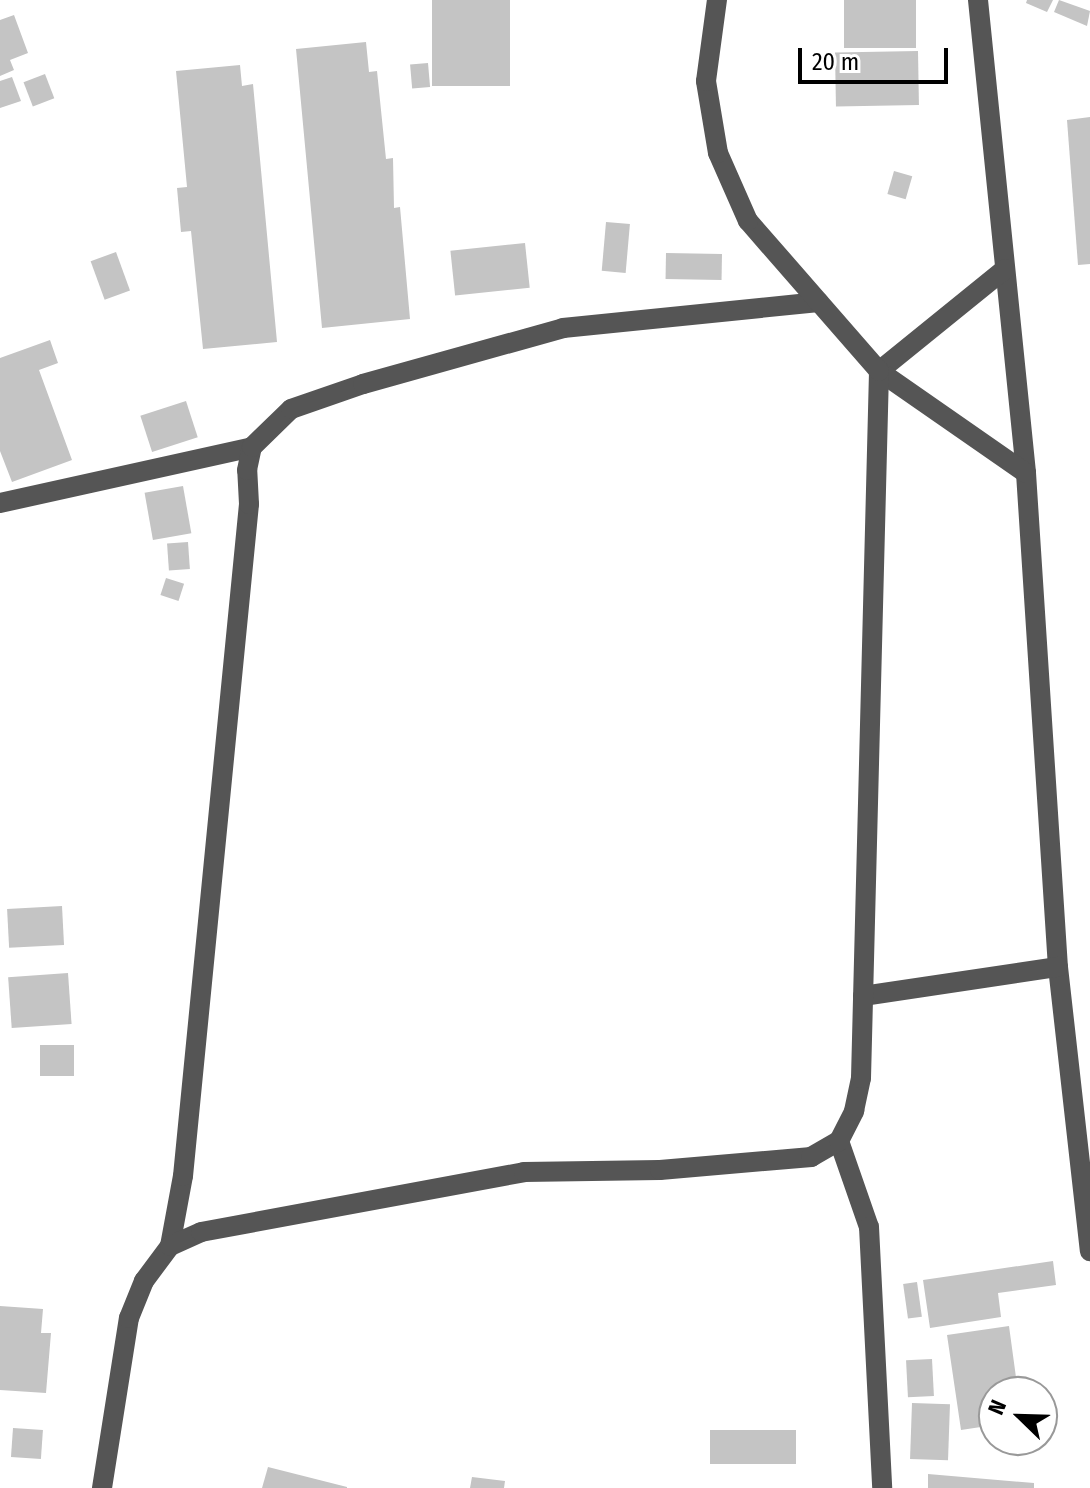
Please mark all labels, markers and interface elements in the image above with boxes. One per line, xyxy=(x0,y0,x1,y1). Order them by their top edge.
scale bar xyxy=(802,32,952,82)
text: 20 m xyxy=(812,48,859,76)
north arrow xyxy=(978,1376,1058,1456)
text: N xyxy=(982,1396,1012,1419)

